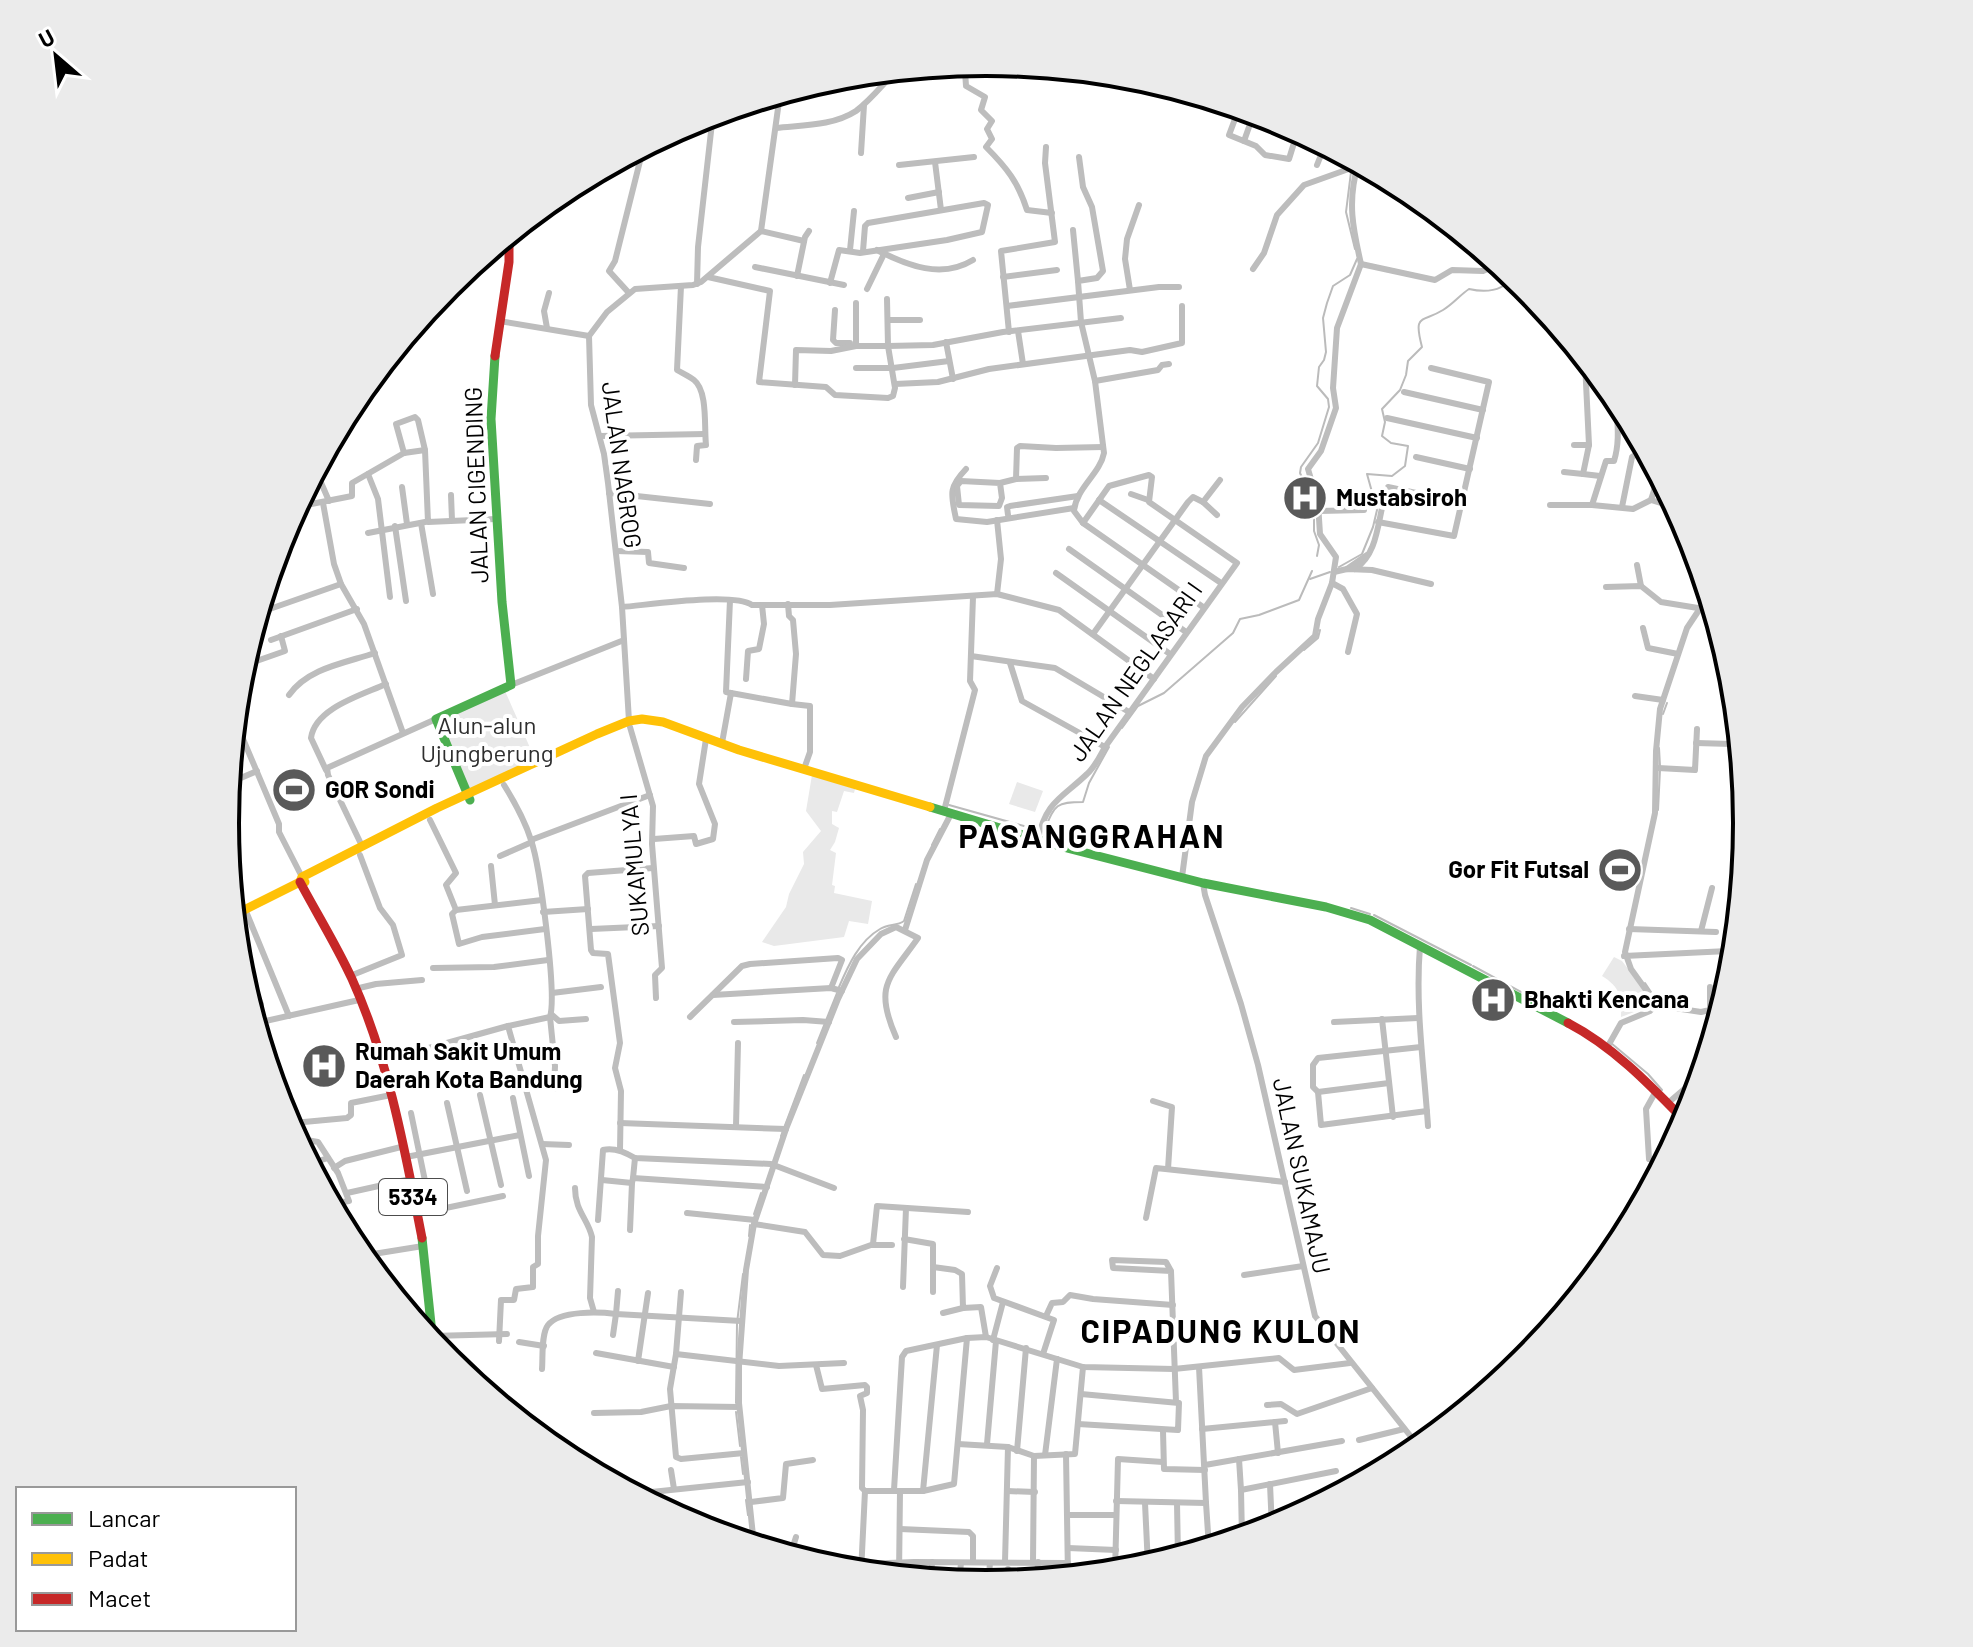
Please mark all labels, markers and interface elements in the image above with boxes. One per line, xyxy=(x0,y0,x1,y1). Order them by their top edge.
north arrow xyxy=(16,16,96,96)
text: U xyxy=(34,23,58,52)
street label: JALAN NAGROG xyxy=(596,380,649,550)
street label: JALAN CIGENDING xyxy=(458,386,493,584)
hospital icon: Mustabsiroh xyxy=(1281,474,1329,522)
place label: Mustabsiroh xyxy=(1336,482,1467,511)
street label: JALAN NEGLASARI I xyxy=(1062,576,1208,766)
park label: Alun-alun Ujungberung xyxy=(420,710,554,767)
sports icon: GOR Sondi xyxy=(270,766,318,814)
place label: GOR Sondi xyxy=(325,774,435,803)
street label: SUKAMULYA I xyxy=(613,793,654,937)
district label: PASANGGRAHAN xyxy=(959,816,1225,854)
sports icon: Gor Fit Futsal xyxy=(1596,846,1644,894)
place label: Gor Fit Futsal xyxy=(1448,854,1589,883)
hospital icon: Bhakti Kencana xyxy=(1469,976,1517,1024)
place label: Bhakti Kencana xyxy=(1524,984,1689,1013)
place label: Rumah Sakit Umum Daerah Kota Bandung xyxy=(355,1036,583,1093)
hospital icon: Rumah Sakit Umum Daerah Kota Bandung xyxy=(300,1042,348,1090)
street label: JALAN SUKAMAJU xyxy=(1268,1075,1337,1276)
road number: 5334 xyxy=(379,1179,447,1215)
district label: CIPADUNG KULON xyxy=(1080,1311,1362,1349)
legend xyxy=(16,1487,296,1631)
text: Lancar xyxy=(88,1503,160,1532)
text: Padat xyxy=(88,1543,148,1572)
text: Macet xyxy=(88,1583,151,1612)

